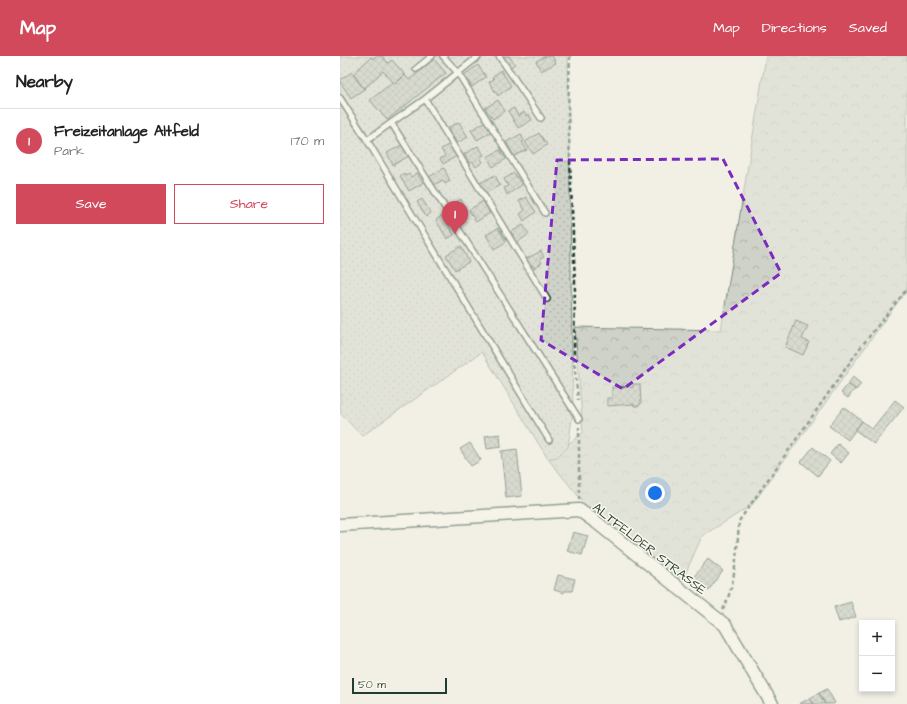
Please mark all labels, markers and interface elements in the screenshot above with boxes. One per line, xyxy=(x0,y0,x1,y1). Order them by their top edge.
text: Map xyxy=(20,15,56,42)
text: Map xyxy=(713,18,740,38)
text: Directions xyxy=(762,18,827,38)
text: Saved xyxy=(849,18,887,38)
text: Nearby xyxy=(16,70,73,94)
text: Freizeitanlage Altfeld xyxy=(54,121,199,142)
text: 1 xyxy=(28,132,30,150)
text: 170 m xyxy=(291,132,324,150)
text: Park xyxy=(54,142,84,160)
button: Save xyxy=(16,184,166,224)
button: Share xyxy=(174,184,324,224)
pin: 1 xyxy=(442,201,468,234)
your location xyxy=(645,483,665,503)
street label: ALTFELDER STRASSE xyxy=(589,499,710,599)
map controls xyxy=(859,620,895,692)
button: + xyxy=(859,620,895,656)
button: − xyxy=(859,656,895,692)
scale bar xyxy=(352,676,447,695)
text: 50 m xyxy=(358,677,386,692)

